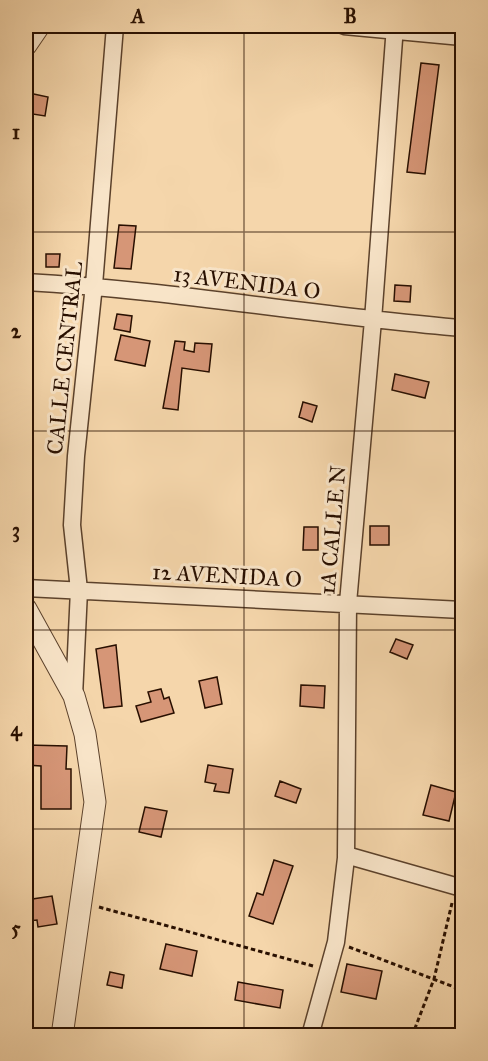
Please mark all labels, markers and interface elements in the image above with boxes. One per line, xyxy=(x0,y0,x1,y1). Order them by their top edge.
text: A xyxy=(129,4,145,28)
text: B xyxy=(343,4,357,28)
text: 1 xyxy=(12,120,20,144)
street label: CALLE CENTRAL xyxy=(41,260,88,456)
street label: 13 AVENIDA O xyxy=(172,260,322,305)
text: 2 xyxy=(11,319,22,343)
street label: 1A CALLE N xyxy=(313,464,352,596)
text: 3 xyxy=(12,518,20,543)
street label: 12 AVENIDA O xyxy=(151,558,303,593)
text: 4 xyxy=(10,717,22,742)
text: 5 xyxy=(11,916,21,940)

